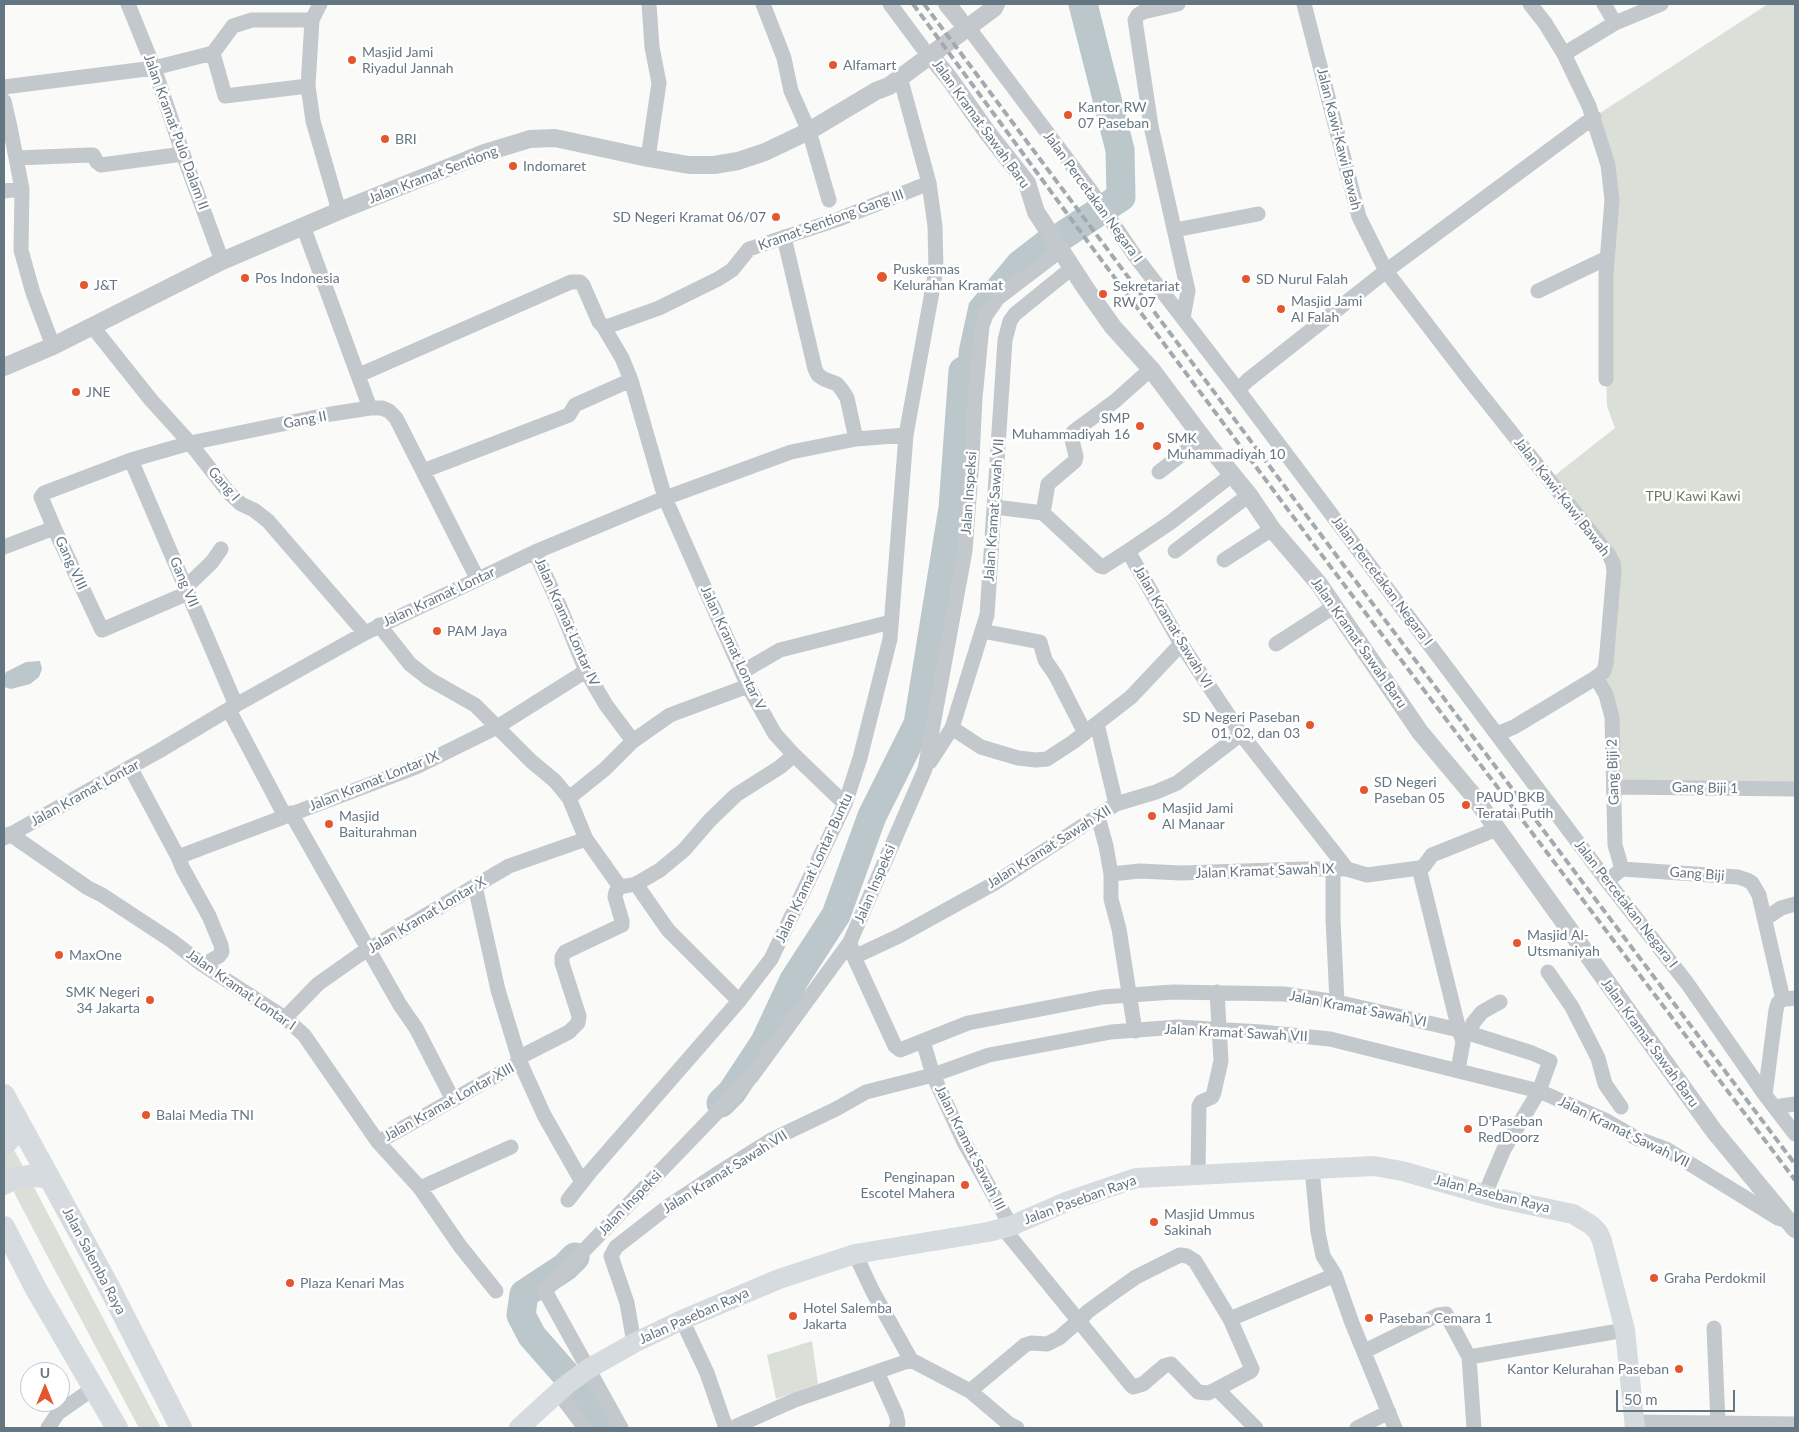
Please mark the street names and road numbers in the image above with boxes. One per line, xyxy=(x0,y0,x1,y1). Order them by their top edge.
street label: Jalan Kramat Pulo Dalam II xyxy=(140,52,212,212)
street label: Jalan Kramat Sawah Baru xyxy=(929,56,1033,192)
street label: Jalan Kawi-Kawi Bawah xyxy=(1313,66,1365,212)
street label: Jalan Percetakan Negara I xyxy=(1040,128,1146,266)
street label: Jalan Kramat Sentiong xyxy=(366,143,500,207)
street label: Kramat Sentiong Gang III xyxy=(756,186,906,254)
street label: Gang II xyxy=(282,408,328,432)
street label: Jalan Kawi-Kawi Bawah xyxy=(1511,434,1613,560)
street label: Jalan Kramat Sawah VII xyxy=(981,438,1007,582)
street label: Jalan Inspeksi xyxy=(958,451,980,535)
street label: Gang I xyxy=(205,463,243,505)
street label: Jalan Percetakan Negara I xyxy=(1328,513,1436,649)
street label: Gang VIII xyxy=(51,534,91,592)
street label: Gang VII xyxy=(166,554,202,610)
street label: Jalan Kramat Lontar IV xyxy=(531,555,603,689)
street label: Jalan Kramat Sawah VI xyxy=(1130,563,1216,691)
street label: Jalan Kramat Lontar xyxy=(380,564,498,630)
street label: Jalan Kramat Sawah Baru xyxy=(1308,575,1410,711)
street label: Jalan Kramat Lontar V xyxy=(697,583,769,713)
street label: Gang Biji 2 xyxy=(1603,738,1623,806)
street label: Jalan Kramat Lontar IX xyxy=(307,747,441,815)
street label: Jalan Kramat Lontar xyxy=(28,756,142,830)
street label: Gang Biji 1 xyxy=(1672,779,1738,797)
street label: Jalan Kramat Lontar Buntu xyxy=(772,791,856,945)
street label: Jalan Kramat Sawah XII xyxy=(984,802,1114,892)
street label: Jalan Percetakan Negara I xyxy=(1571,837,1681,971)
street label: Jalan Inspeksi xyxy=(851,842,899,926)
street label: Jalan Kramat Sawah IX xyxy=(1195,860,1335,882)
street label: Gang Biji xyxy=(1669,864,1725,884)
street label: Jalan Kramat Lontar X xyxy=(365,873,489,957)
street label: Jalan Kramat Lontar I xyxy=(183,946,299,1034)
street label: Jalan Kramat Sawah Baru xyxy=(1598,975,1702,1111)
street label: Jalan Kramat Sawah VI xyxy=(1288,987,1428,1031)
street label: Jalan Kramat Sawah VII xyxy=(1164,1021,1308,1045)
street label: Jalan Kramat Lontar XIII xyxy=(381,1059,517,1145)
street label: Jalan Kramat Sawah III xyxy=(931,1083,1009,1213)
street label: Jalan Kramat Sawah VII xyxy=(1556,1093,1692,1171)
street label: Jalan Kramat Sawah VII xyxy=(660,1127,790,1217)
street label: Jalan Inspeksi xyxy=(595,1167,665,1239)
street label: Jalan Paseban Raya xyxy=(1021,1172,1139,1228)
street label: Jalan Paseban Raya xyxy=(1432,1172,1552,1216)
street label: Jalan Salemba Raya xyxy=(59,1205,129,1317)
street label: Jalan Paseban Raya xyxy=(636,1284,752,1348)

